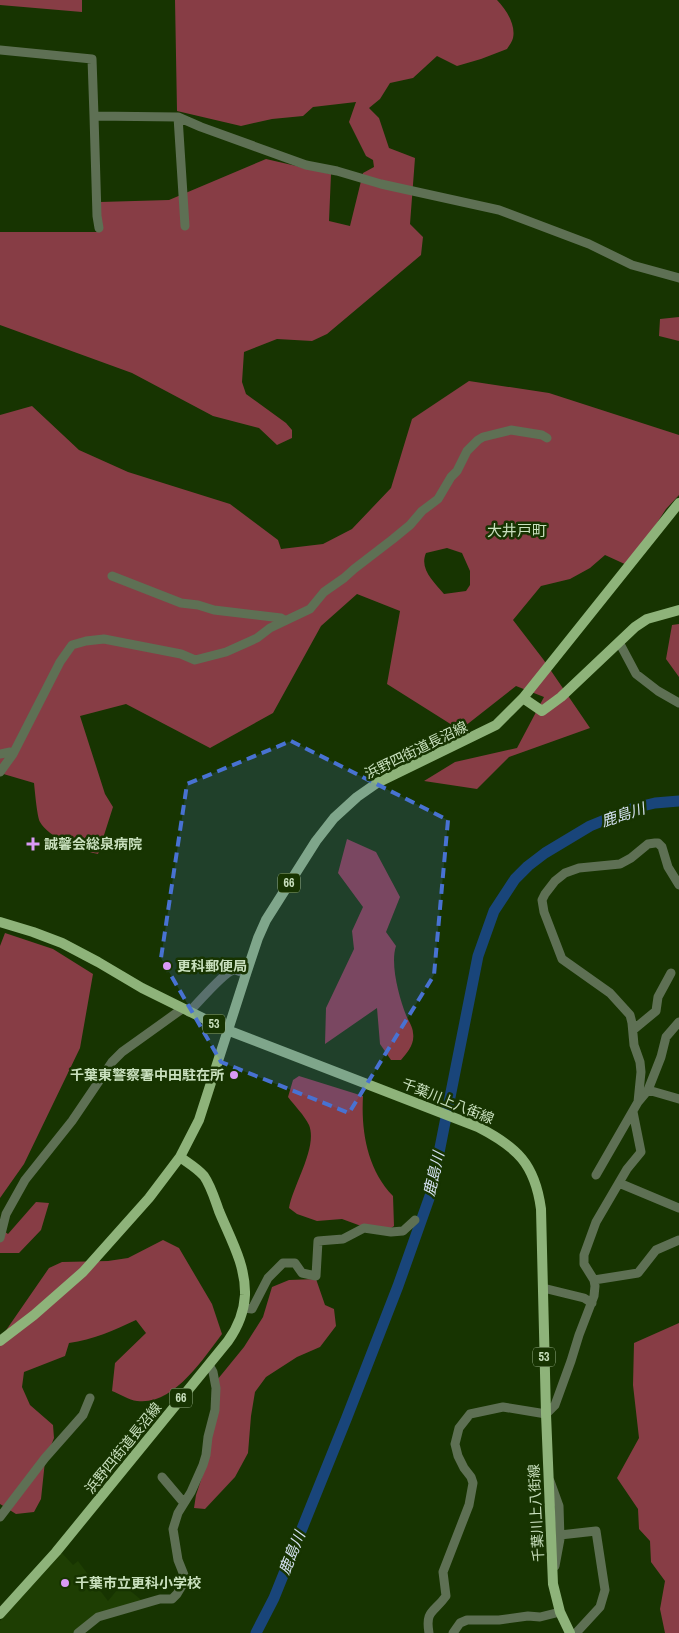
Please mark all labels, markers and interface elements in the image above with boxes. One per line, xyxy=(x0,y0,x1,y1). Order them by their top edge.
district label: 大井戸町 xyxy=(487,520,547,541)
street label: 浜野四街道長沼線 xyxy=(362,717,470,783)
water label: 鹿島川 xyxy=(598,797,649,831)
place label: 誠馨会総泉病院 xyxy=(44,835,142,853)
marker: 誠馨会総泉病院 xyxy=(26,837,40,851)
road number: 66 xyxy=(278,874,300,892)
place label: 更科郵便局 xyxy=(177,957,247,975)
marker: 更科郵便局 xyxy=(161,960,173,972)
road number: 53 xyxy=(203,1014,225,1034)
place label: 千葉東警察署中田駐在所 xyxy=(70,1066,224,1084)
marker: 千葉東警察署中田駐在所 xyxy=(228,1069,240,1081)
street label: 千葉川上八街線 xyxy=(399,1074,497,1128)
water label: 鹿島川 xyxy=(418,1148,449,1198)
road number: 53 xyxy=(533,1348,555,1366)
road number: 66 xyxy=(170,1389,192,1408)
street label: 浜野四街道長沼線 xyxy=(81,1399,165,1497)
street label: 千葉川上八街線 xyxy=(524,1464,548,1562)
water label: 鹿島川 xyxy=(273,1526,310,1578)
place label: 千葉市立更科小学校 xyxy=(75,1574,201,1592)
marker: 千葉市立更科小学校 xyxy=(59,1577,71,1589)

